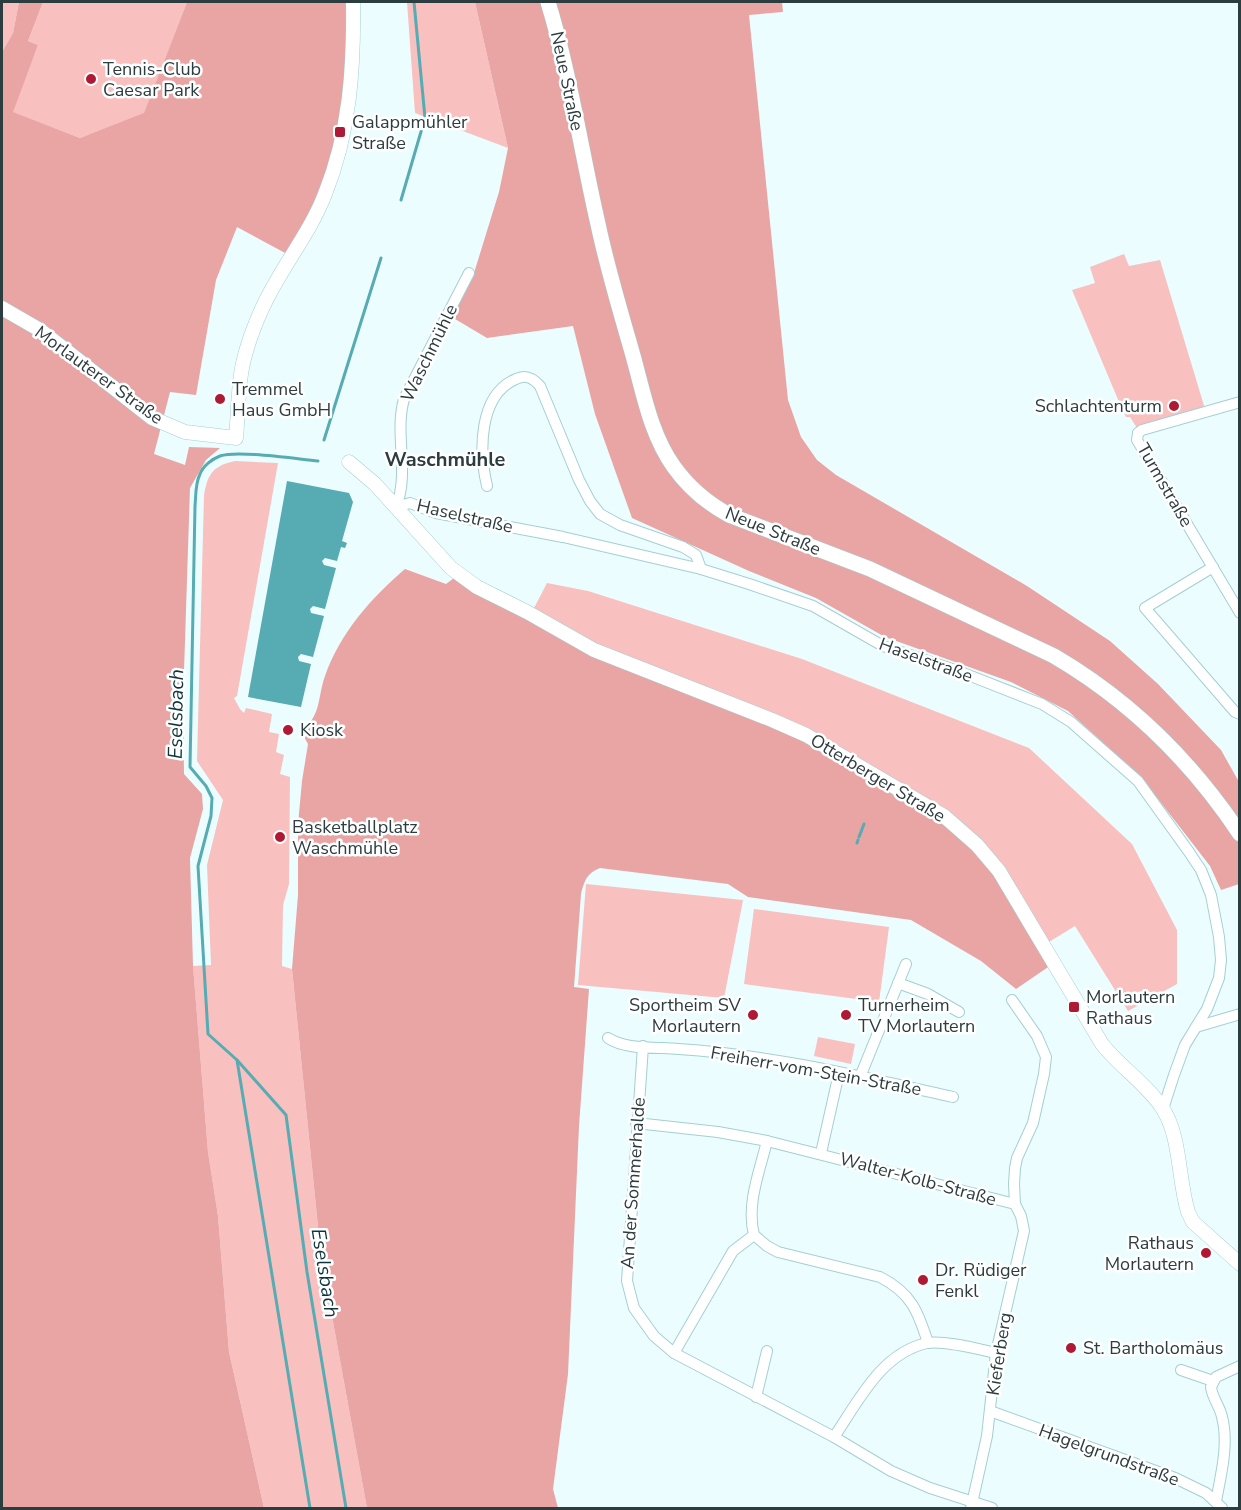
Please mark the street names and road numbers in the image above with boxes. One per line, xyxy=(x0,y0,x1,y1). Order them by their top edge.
street label: Neue Straße xyxy=(545,29,589,133)
street label: Waschmühle xyxy=(395,300,463,406)
street label: Morlauterer Straße xyxy=(30,320,168,430)
street label: Turmstraße xyxy=(1131,439,1199,531)
street label: Haselstraße xyxy=(414,493,516,539)
street label: Neue Straße xyxy=(722,501,824,561)
street label: Haselstraße xyxy=(876,632,976,688)
street label: Otterberger Straße xyxy=(806,728,950,828)
street label: Freiherr-vom-Stein-Straße xyxy=(709,1041,923,1101)
street label: An der Sommerhalde xyxy=(615,1096,651,1270)
street label: Walter-Kolb-Straße xyxy=(837,1147,999,1211)
street label: Kieferberg xyxy=(981,1311,1017,1397)
street label: Hagelgrundstraße xyxy=(1035,1418,1183,1492)

